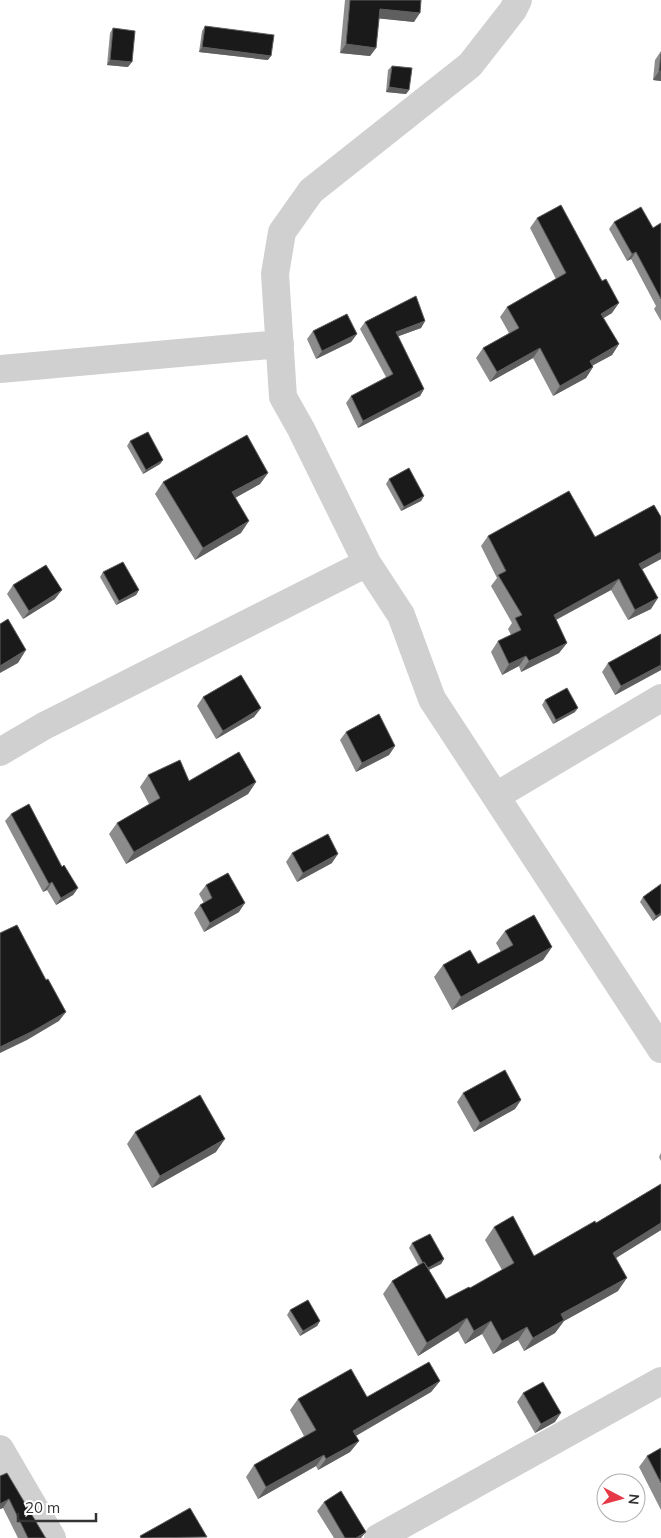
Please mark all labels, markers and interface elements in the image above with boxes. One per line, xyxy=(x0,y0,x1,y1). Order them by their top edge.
north arrow xyxy=(596,1473,646,1523)
scale bar xyxy=(18,1490,95,1522)
text: N xyxy=(624,1493,643,1506)
text: 20 m xyxy=(25,1498,60,1517)

